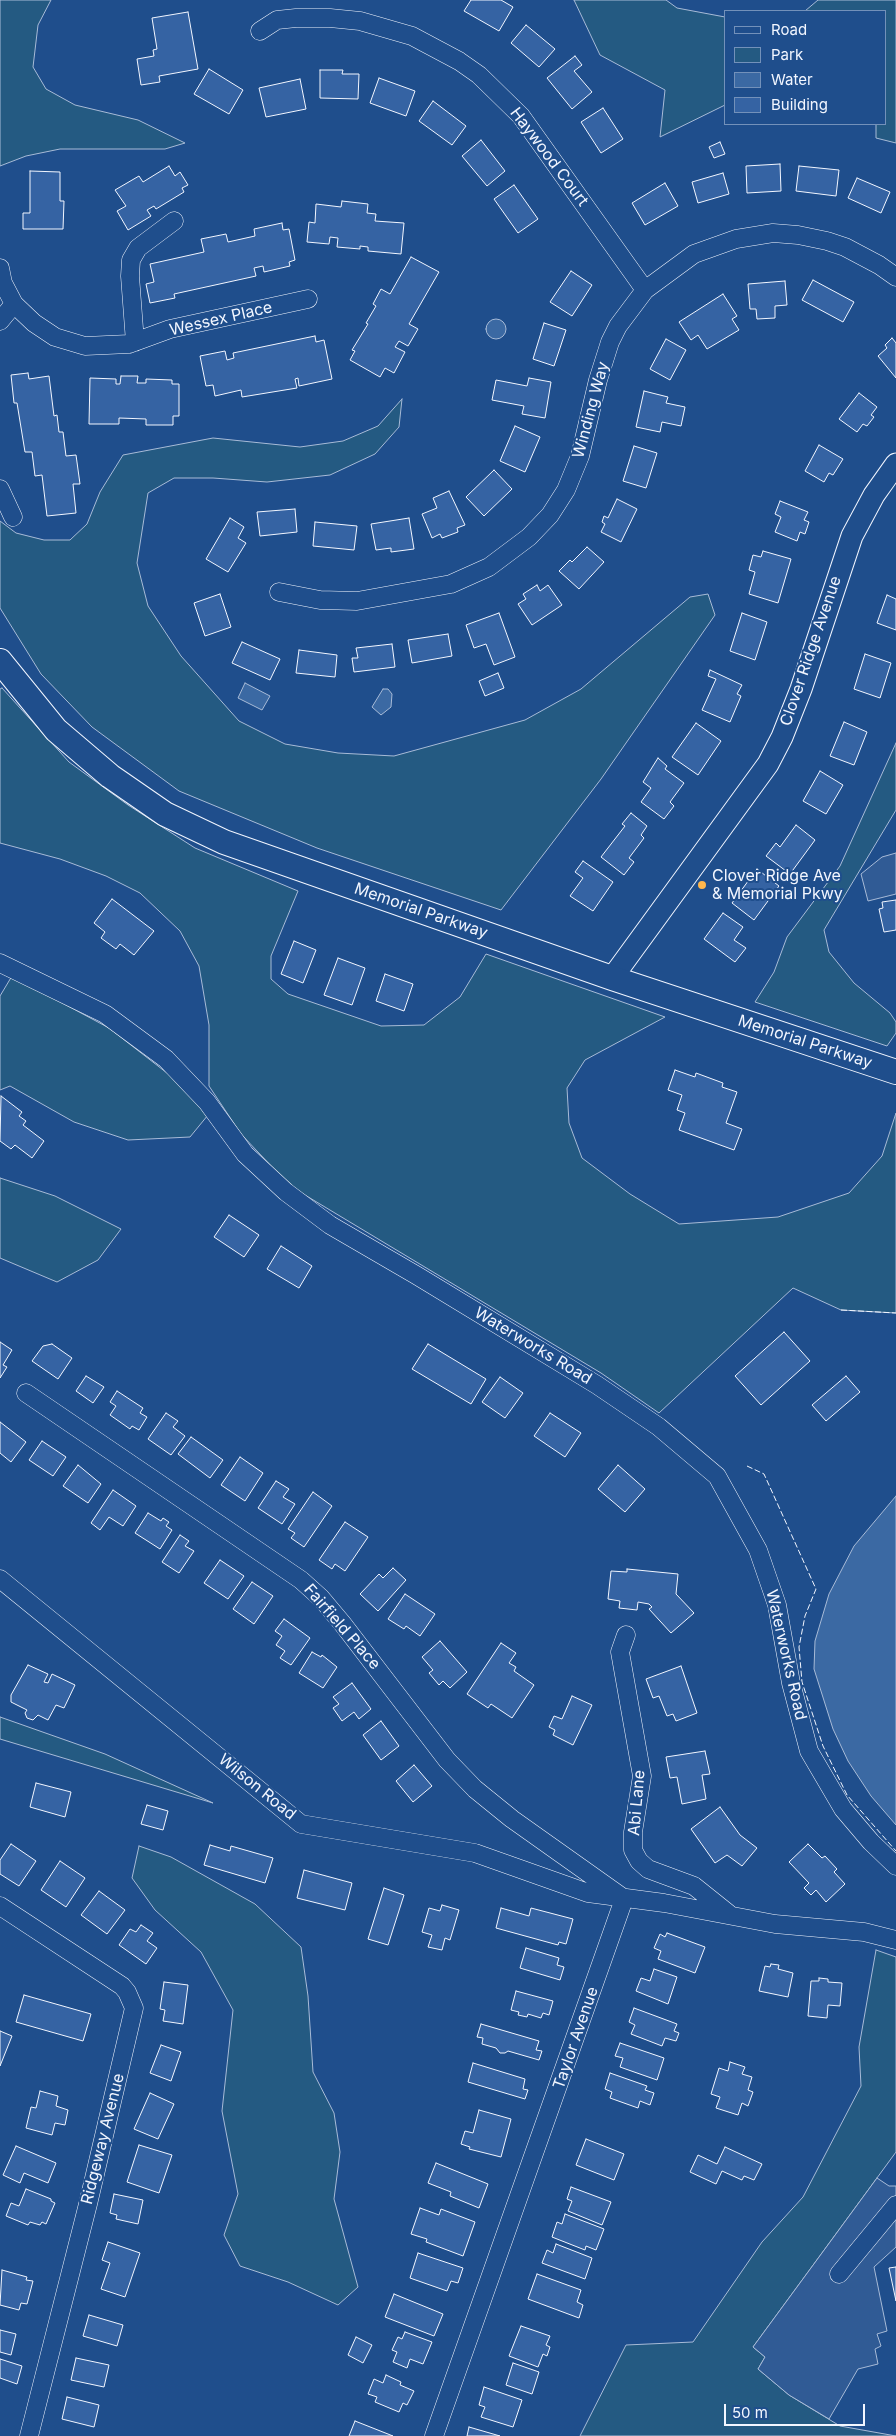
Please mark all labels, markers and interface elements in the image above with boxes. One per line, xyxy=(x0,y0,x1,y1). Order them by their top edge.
legend xyxy=(724,10,886,125)
text: Road xyxy=(771,20,807,39)
text: Park xyxy=(771,45,803,64)
text: Water xyxy=(771,70,813,89)
text: Building xyxy=(771,95,828,114)
street label: Haywood Court xyxy=(506,104,592,210)
street label: Wessex Place xyxy=(168,298,274,340)
street label: Winding Way xyxy=(569,360,613,460)
street label: Clover Ridge Avenue xyxy=(776,574,846,728)
place label: Clover Ridge Ave & Memorial Pkwy xyxy=(712,866,843,904)
street label: Memorial Parkway xyxy=(352,879,490,943)
marker: Clover Ridge Ave & Memorial Pkwy xyxy=(696,879,708,891)
street label: Memorial Parkway xyxy=(735,1011,875,1073)
street label: Waterworks Road xyxy=(471,1303,595,1389)
street label: Fairfield Place xyxy=(300,1580,384,1674)
street label: Waterworks Road xyxy=(762,1588,810,1722)
street label: Wilson Road xyxy=(214,1750,300,1824)
street label: Abi Lane xyxy=(625,1769,649,1837)
street label: Taylor Avenue xyxy=(549,1984,603,2092)
street label: Ridgeway Avenue xyxy=(77,2071,129,2207)
scale bar xyxy=(726,2394,867,2426)
text: 50 m xyxy=(732,2403,768,2422)

